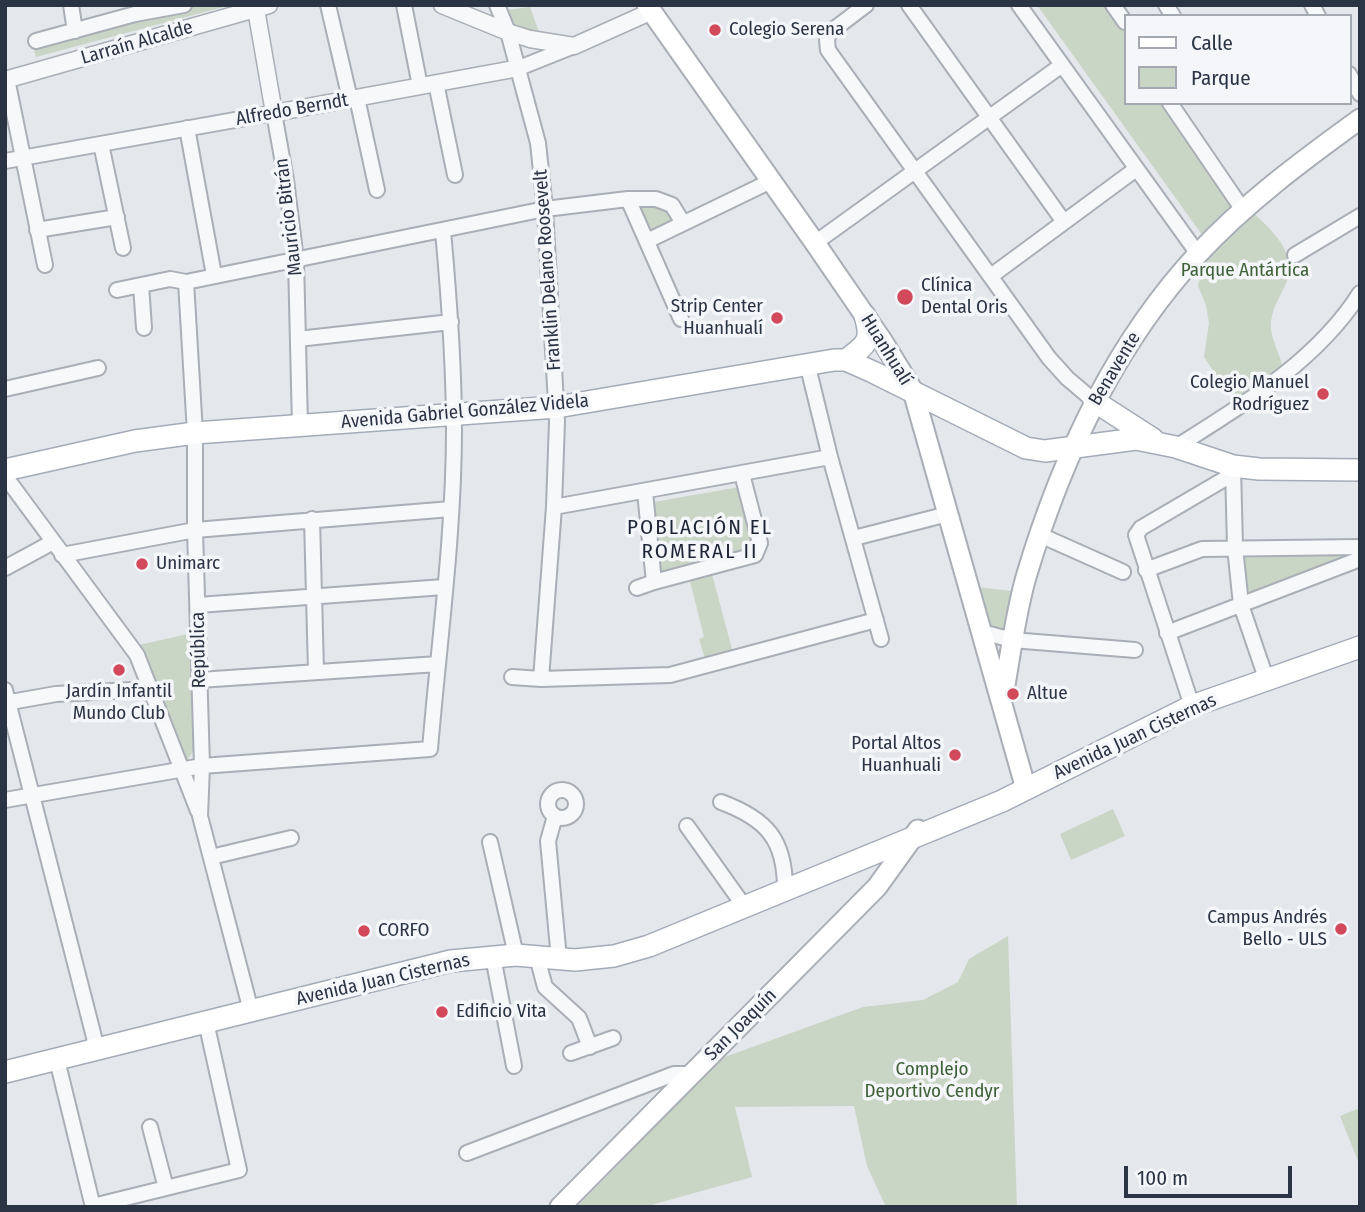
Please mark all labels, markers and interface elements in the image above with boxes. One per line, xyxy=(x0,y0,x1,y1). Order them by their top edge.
legend xyxy=(1124,14,1351,105)
street label: Larraín Alcalde xyxy=(78,16,196,70)
place label: Colegio Serena xyxy=(729,19,844,41)
marker: Colegio Serena xyxy=(707,22,723,38)
text: Calle xyxy=(1191,30,1233,56)
text: Parque xyxy=(1191,65,1251,91)
street label: Alfredo Berndt xyxy=(234,89,350,131)
street label: Mauricio Bitrán xyxy=(270,157,308,277)
street label: Franklin Delano Roosevelt xyxy=(530,169,566,371)
park label: Parque Antártica xyxy=(1181,260,1309,282)
place label: Clínica Dental Oris xyxy=(921,275,1008,319)
marker: Clínica Dental Oris xyxy=(895,287,915,307)
place label: Strip Center Huanhualí xyxy=(671,296,763,340)
marker: Strip Center Huanhualí xyxy=(769,310,785,326)
street label: Huanhualí xyxy=(855,310,917,390)
street label: Benavente xyxy=(1084,328,1146,410)
place label: Colegio Manuel Rodríguez xyxy=(1190,372,1309,416)
marker: Colegio Manuel Rodríguez xyxy=(1315,386,1331,402)
street label: Avenida Gabriel González Videla xyxy=(340,390,590,434)
district label: POBLACIÓN EL ROMERAL II xyxy=(629,515,771,565)
place label: Unimarc xyxy=(156,553,220,575)
marker: Unimarc xyxy=(134,556,150,572)
street label: República xyxy=(187,611,211,689)
marker: Jardín Infantil Mundo Club xyxy=(111,662,127,678)
place label: Jardín Infantil Mundo Club xyxy=(66,681,172,725)
place label: Altue xyxy=(1027,683,1068,705)
marker: Altue xyxy=(1005,686,1021,702)
street label: Avenida Juan Cisternas xyxy=(1050,689,1220,785)
place label: Portal Altos Huanhuali xyxy=(851,733,941,777)
marker: Portal Altos Huanhuali xyxy=(947,747,963,763)
place label: Campus Andrés Bello - ULS xyxy=(1207,907,1327,951)
place label: CORFO xyxy=(378,920,429,942)
marker: Campus Andrés Bello - ULS xyxy=(1333,921,1349,937)
marker: CORFO xyxy=(356,923,372,939)
street label: Avenida Juan Cisternas xyxy=(294,949,472,1011)
street label: San Joaquín xyxy=(700,984,782,1066)
place label: Edificio Vita xyxy=(456,1001,547,1023)
marker: Edificio Vita xyxy=(434,1004,450,1020)
park label: Complejo Deportivo Cendyr xyxy=(865,1059,999,1103)
scale bar xyxy=(1127,1152,1295,1196)
text: 100 m xyxy=(1137,1165,1188,1191)

